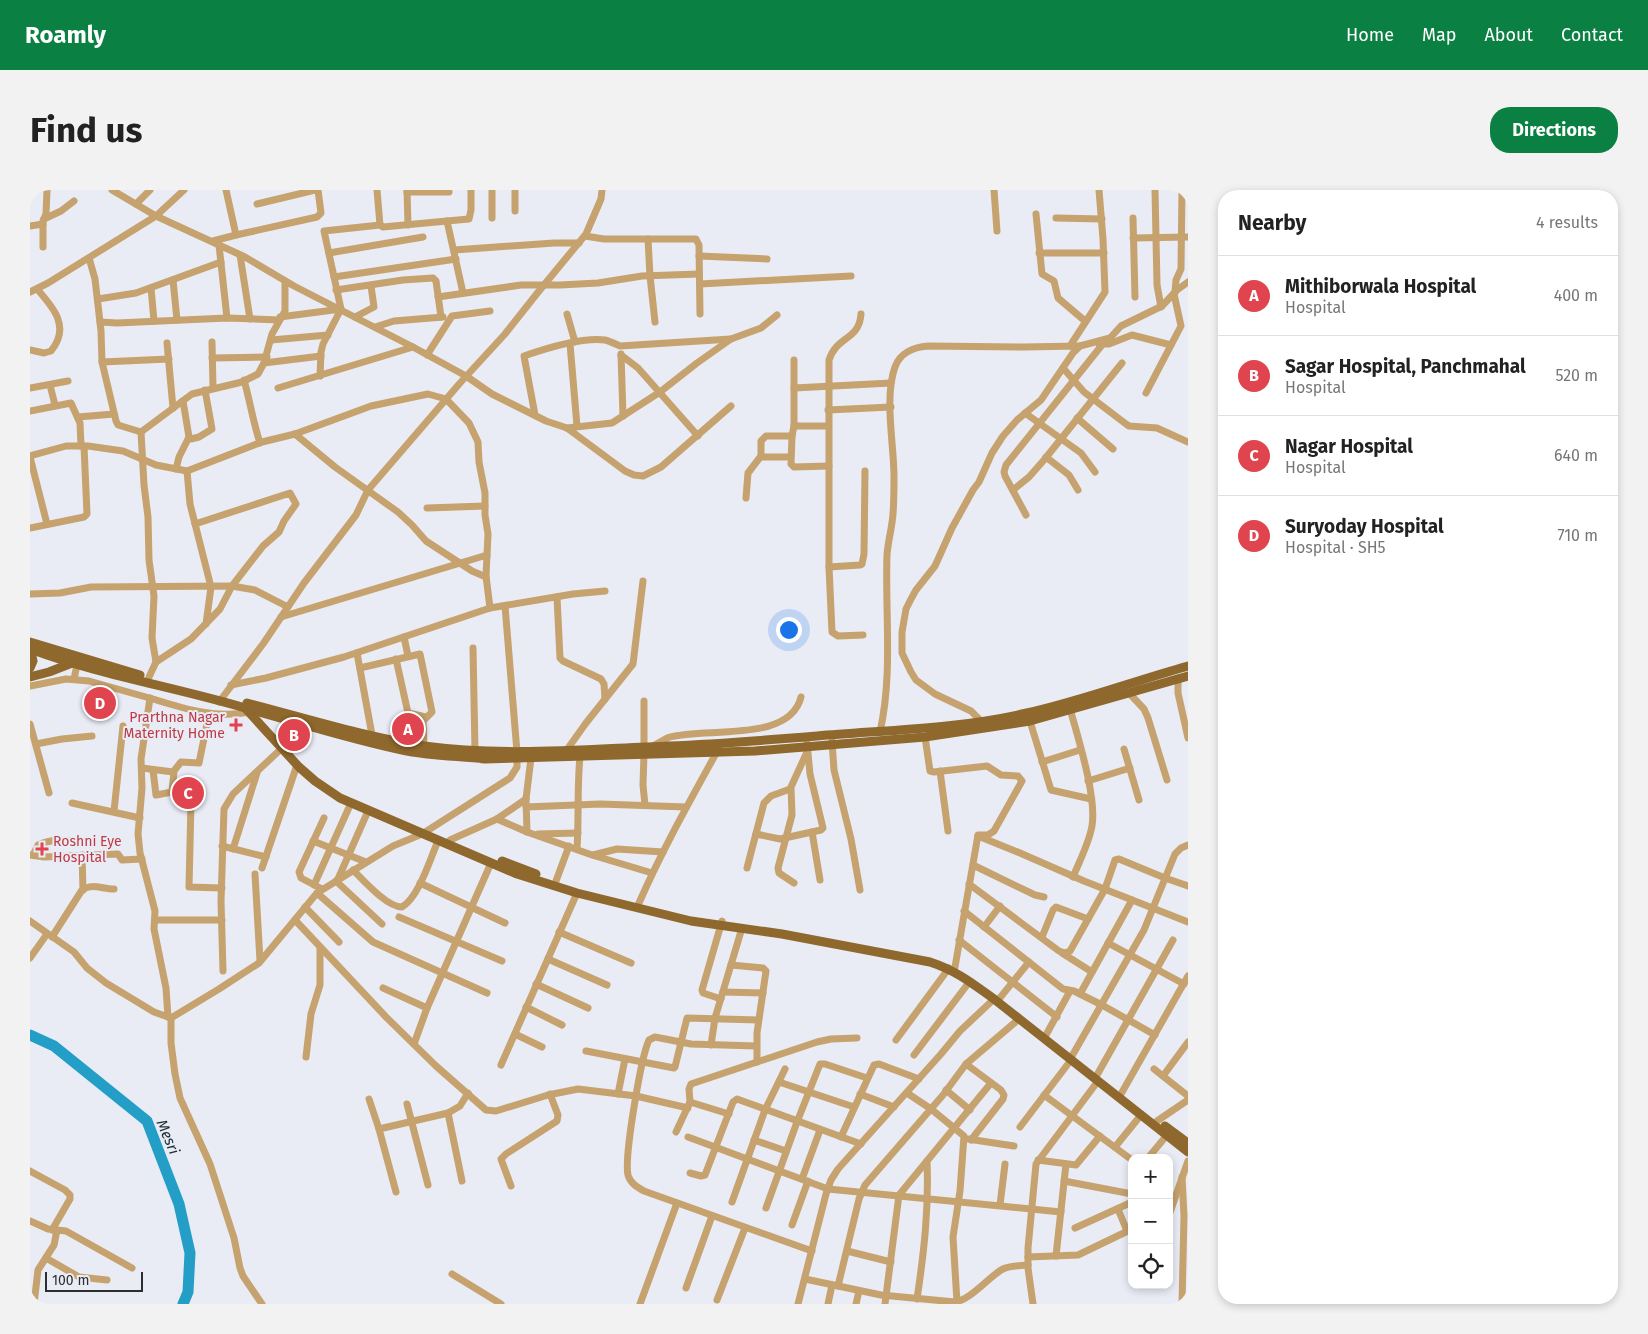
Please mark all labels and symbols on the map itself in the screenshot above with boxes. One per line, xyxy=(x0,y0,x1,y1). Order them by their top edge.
your location xyxy=(776,617,802,643)
pin: D xyxy=(84,684,116,722)
place label: Prarthna Nagar Maternity Home xyxy=(124,709,226,742)
pin: A xyxy=(392,710,424,748)
pin: B xyxy=(278,716,310,754)
marker: Prarthna Nagar Maternity Home xyxy=(229,718,243,732)
pin: C xyxy=(172,774,204,812)
place label: Roshni Eye Hospital xyxy=(53,833,122,866)
marker: Roshni Eye Hospital xyxy=(35,842,49,856)
water label: Mesri xyxy=(153,1117,183,1157)
scale bar xyxy=(45,1269,142,1292)

